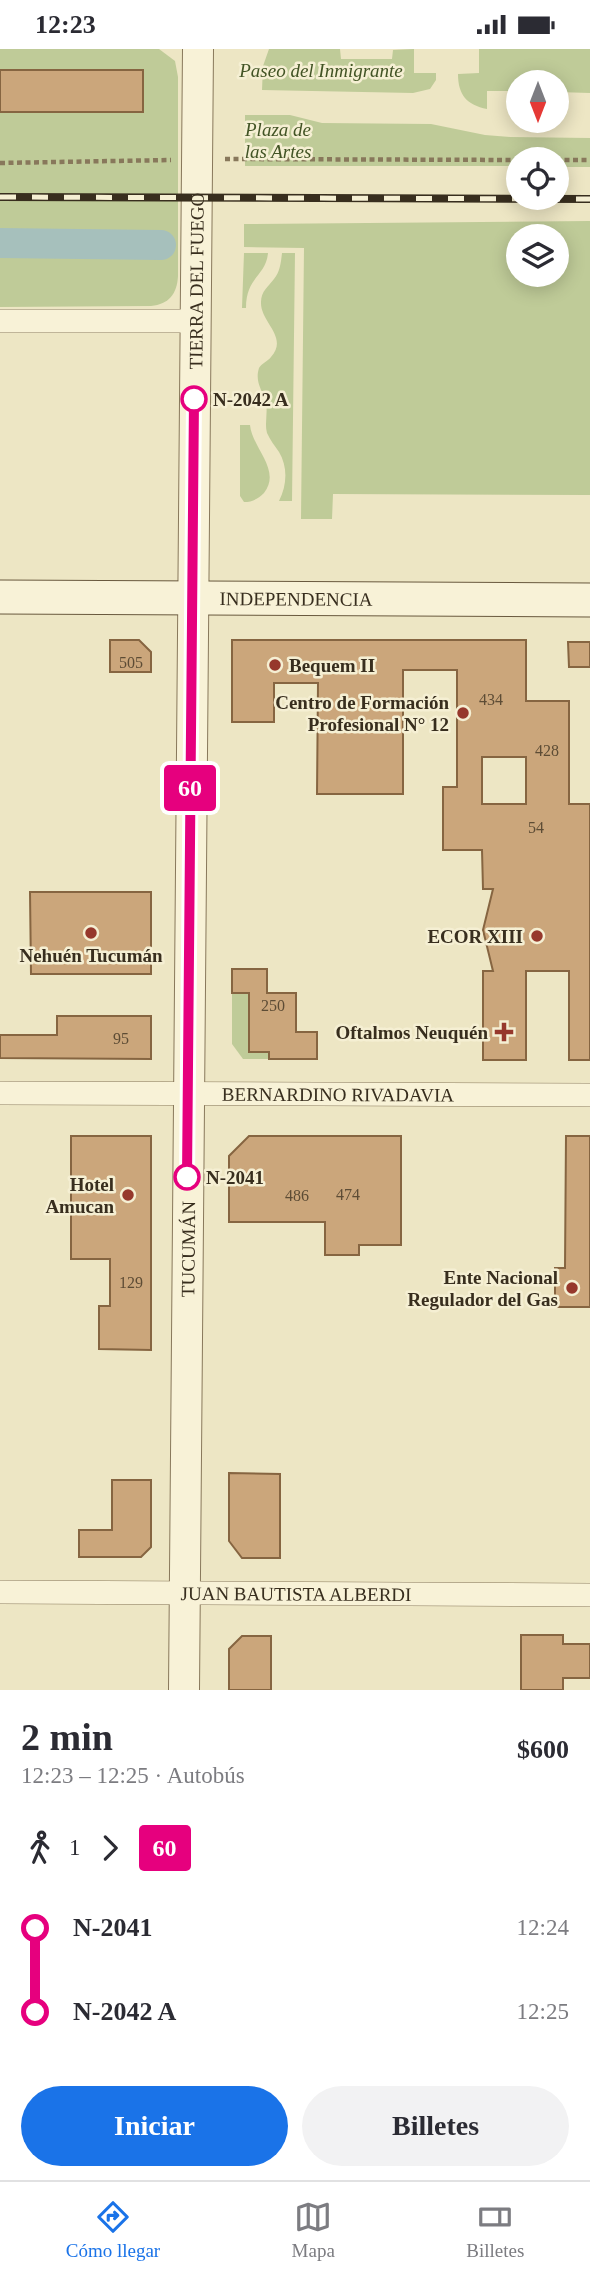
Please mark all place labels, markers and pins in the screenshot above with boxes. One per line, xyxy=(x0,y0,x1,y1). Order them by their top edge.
marker: N-2042 A xyxy=(181,386,207,412)
place label: N-2042 A xyxy=(213,389,289,410)
place label: Bequem II xyxy=(289,655,375,676)
marker: Bequem II xyxy=(267,657,283,673)
place label: Centro de Formación Profesional N° 12 xyxy=(275,692,449,735)
marker: Centro de Formación Profesional N° 12 xyxy=(455,705,471,721)
marker: Nehuén Tucumán xyxy=(83,925,99,941)
place label: ECOR XIII xyxy=(427,926,523,947)
marker: ECOR XIII xyxy=(529,928,545,944)
place label: Nehuén Tucumán xyxy=(19,945,163,966)
place label: Oftalmos Neuquén xyxy=(335,1022,488,1043)
marker: Oftalmos Neuquén xyxy=(494,1022,514,1042)
marker: N-2041 xyxy=(174,1164,200,1190)
place label: N-2041 xyxy=(206,1167,264,1188)
place label: Hotel Amucan xyxy=(45,1174,114,1217)
marker: Hotel Amucan xyxy=(120,1187,136,1203)
place label: Ente Nacional Regulador del Gas xyxy=(407,1267,558,1310)
marker: Ente Nacional Regulador del Gas xyxy=(564,1280,580,1296)

